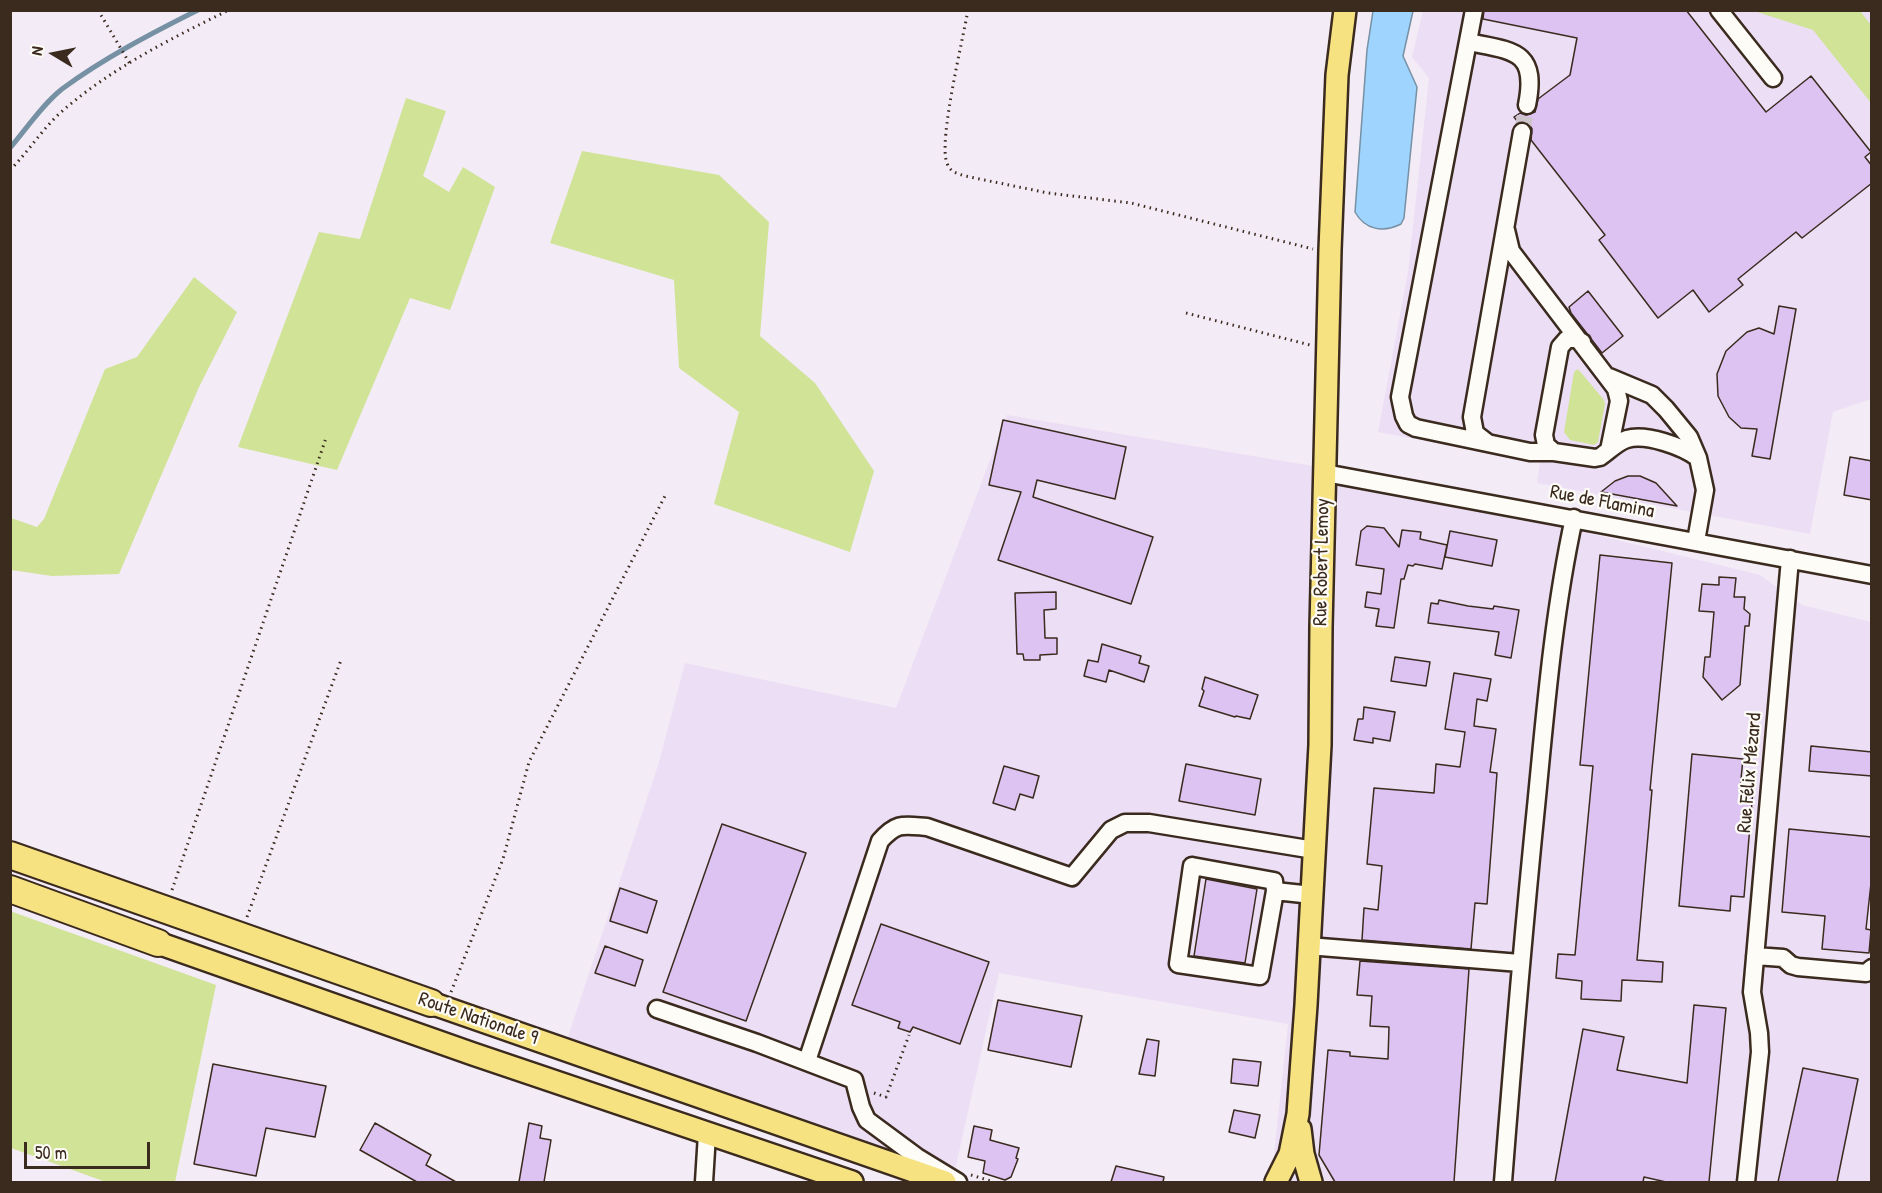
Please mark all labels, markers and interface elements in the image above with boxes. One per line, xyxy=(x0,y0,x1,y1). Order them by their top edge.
north arrow xyxy=(24,24,84,84)
text: N xyxy=(25,45,48,57)
street label: Rue de Flamina xyxy=(1548,480,1656,524)
street label: Rue Robert Lemoy xyxy=(1309,498,1335,626)
street label: Rue Félix Mézard xyxy=(1733,712,1767,834)
street label: Route Nationale 9 xyxy=(415,987,541,1051)
scale bar xyxy=(27,1130,153,1168)
text: 50 m xyxy=(35,1140,67,1165)

